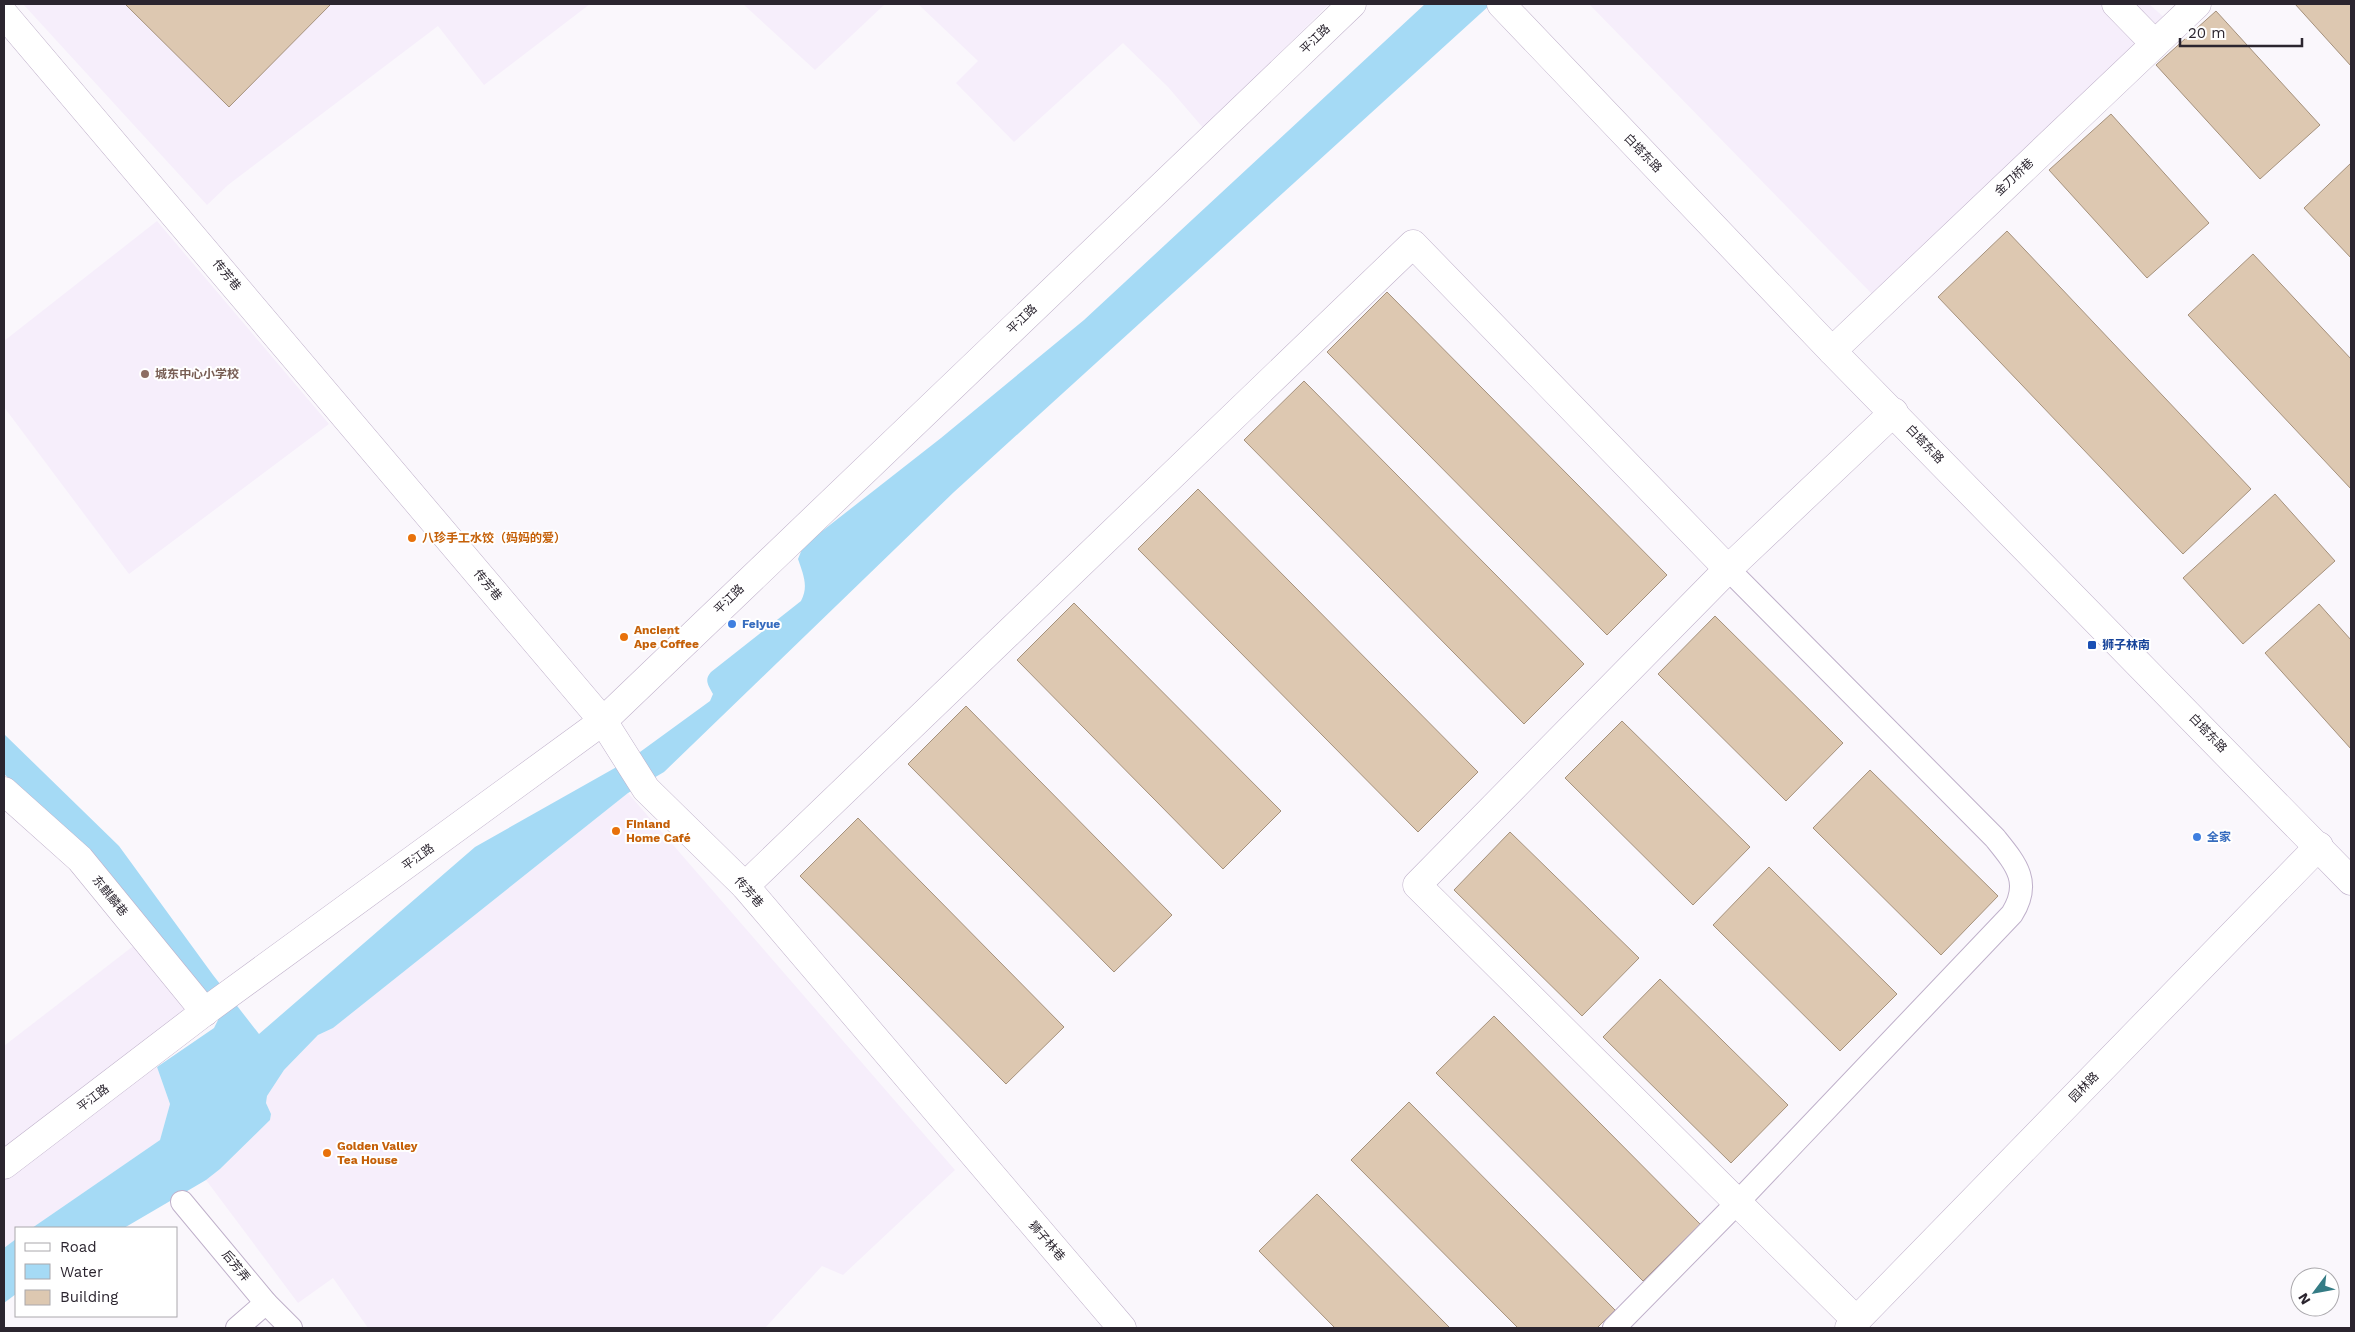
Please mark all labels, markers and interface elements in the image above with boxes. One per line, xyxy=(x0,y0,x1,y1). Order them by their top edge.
scale bar xyxy=(2180,15,2302,47)
street label: 平江路 xyxy=(1297,21,1333,57)
text: 20 m xyxy=(2188,24,2226,42)
street label: 白塔东路 xyxy=(1621,131,1665,175)
street label: 金刀桥巷 xyxy=(1992,156,2036,198)
street label: 传芳巷 xyxy=(210,257,244,293)
street label: 平江路 xyxy=(1004,301,1040,337)
place label: 城东中心小学校 xyxy=(155,367,239,381)
marker: 城东中心小学校 xyxy=(139,368,151,380)
street label: 白塔东路 xyxy=(1903,422,1947,466)
place label: 八珍手工水饺（妈妈的爱） xyxy=(422,531,566,545)
marker: 八珍手工水饺（妈妈的爱） xyxy=(406,532,418,544)
street label: 传芳巷 xyxy=(471,567,505,603)
street label: 平江路 xyxy=(711,581,747,617)
place label: Feiyue xyxy=(742,617,780,631)
marker: Feiyue xyxy=(726,618,738,630)
place label: Ancient Ape Coffee xyxy=(634,623,699,651)
marker: Ancient Ape Coffee xyxy=(618,631,630,643)
place label: 狮子林南 xyxy=(2102,638,2150,652)
marker: 狮子林南 xyxy=(2086,639,2098,651)
street label: 白塔东路 xyxy=(2186,711,2230,755)
place label: Finland Home Café xyxy=(626,817,691,845)
marker: Finland Home Café xyxy=(610,825,622,837)
place label: 全家 xyxy=(2207,830,2231,844)
marker: 全家 xyxy=(2191,831,2203,843)
street label: 平江路 xyxy=(399,841,437,873)
street label: 东麒麟巷 xyxy=(89,873,131,919)
street label: 传芳巷 xyxy=(732,874,766,910)
street label: 园林路 xyxy=(2066,1069,2102,1105)
street label: 平江路 xyxy=(74,1082,112,1114)
place label: Golden Valley Tea House xyxy=(337,1139,418,1167)
marker: Golden Valley Tea House xyxy=(321,1147,333,1159)
street label: 狮子林巷 xyxy=(1026,1218,1068,1264)
legend xyxy=(15,1227,178,1317)
text: Road xyxy=(60,1238,97,1256)
street label: 后芳弄 xyxy=(219,1248,253,1284)
text: Water xyxy=(60,1263,103,1281)
north arrow xyxy=(2290,1267,2340,1317)
text: Building xyxy=(60,1288,118,1306)
text: N xyxy=(2294,1290,2314,1308)

